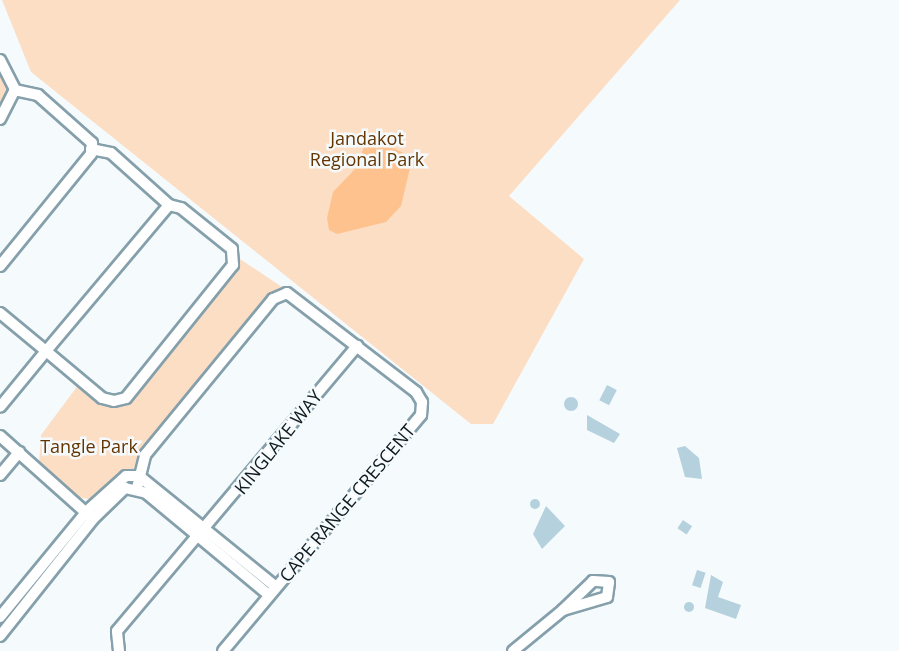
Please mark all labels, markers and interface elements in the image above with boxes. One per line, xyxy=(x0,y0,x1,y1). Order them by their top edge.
park label: Jandakot Regional Park xyxy=(310,128,424,170)
street label: KINGLAKE WAY xyxy=(230,386,326,498)
street label: CAPE RANGE CRESCENT xyxy=(275,420,419,586)
park label: Tangle Park xyxy=(40,435,138,457)

